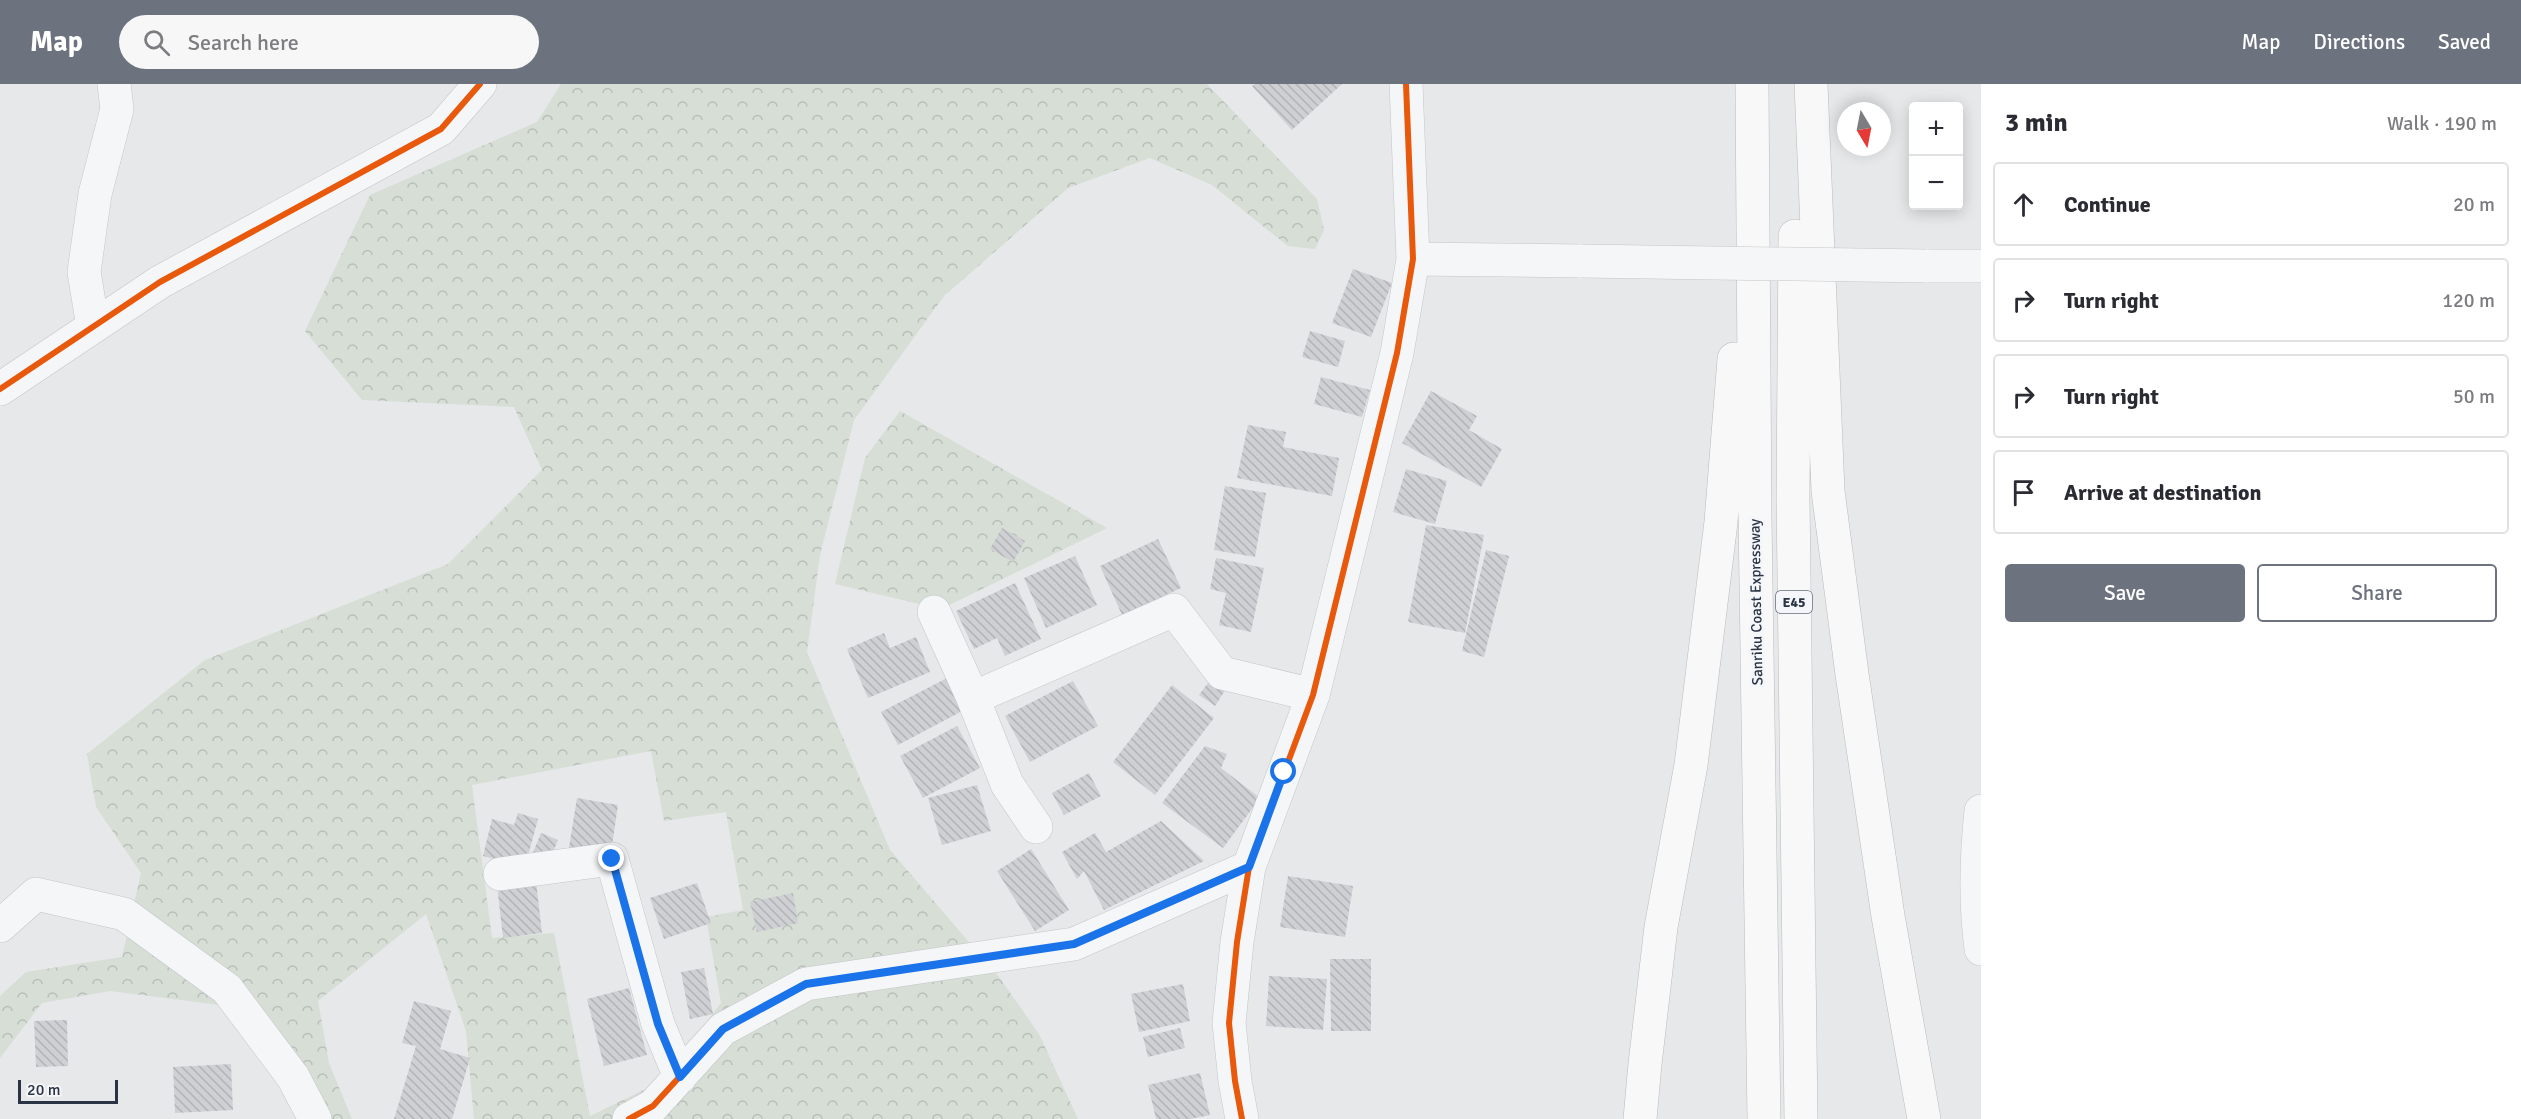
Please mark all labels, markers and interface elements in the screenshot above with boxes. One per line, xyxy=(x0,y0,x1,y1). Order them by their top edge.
search box xyxy=(119,15,539,69)
text: Map xyxy=(30,25,83,59)
icon: search xyxy=(140,26,173,59)
text: Search here xyxy=(188,29,299,56)
text: Map xyxy=(2242,29,2280,55)
text: Directions xyxy=(2313,29,2405,55)
text: Saved xyxy=(2438,29,2491,55)
north arrow xyxy=(1837,102,1891,156)
map controls xyxy=(1909,102,1963,210)
button: + xyxy=(1909,102,1963,156)
text: 3 min xyxy=(2005,107,2068,139)
text: Walk · 190 m xyxy=(2387,111,2497,136)
button: − xyxy=(1909,156,1963,210)
icon: ahead xyxy=(2007,188,2040,221)
text: Continue xyxy=(2064,191,2151,218)
text: 20 m xyxy=(2453,192,2495,217)
icon: right xyxy=(2007,284,2040,317)
text: Turn right xyxy=(2064,287,2159,314)
text: 120 m xyxy=(2442,288,2495,313)
icon: right xyxy=(2007,380,2040,413)
text: Turn right xyxy=(2064,383,2159,410)
text: 50 m xyxy=(2453,384,2495,409)
icon: arrive xyxy=(2007,476,2040,509)
text: Arrive at destination xyxy=(2064,479,2261,506)
street label: Sanriku Coast Expressway xyxy=(1746,519,1766,685)
button: Save xyxy=(2005,564,2245,622)
button: Share xyxy=(2257,564,2497,622)
road number: E45 xyxy=(1776,591,1812,613)
route start xyxy=(1270,758,1296,784)
route end xyxy=(598,845,624,871)
scale bar xyxy=(18,1077,118,1104)
text: 20 m xyxy=(27,1080,61,1100)

